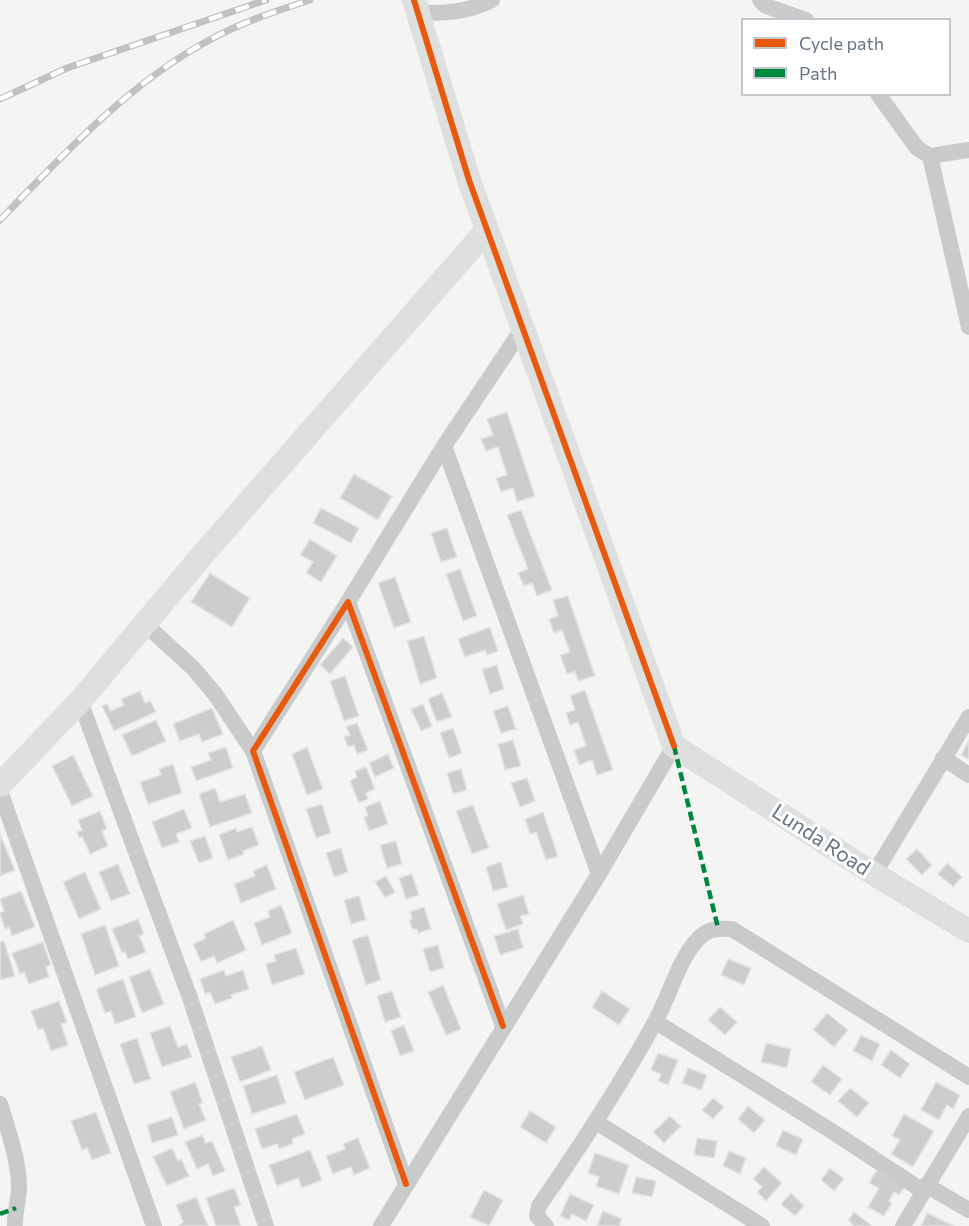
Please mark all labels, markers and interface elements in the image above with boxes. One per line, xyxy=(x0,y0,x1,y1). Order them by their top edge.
legend xyxy=(741,18,951,96)
text: Cycle path xyxy=(799,32,884,54)
text: Path xyxy=(799,62,837,84)
street label: Lunda Road xyxy=(767,799,875,881)

